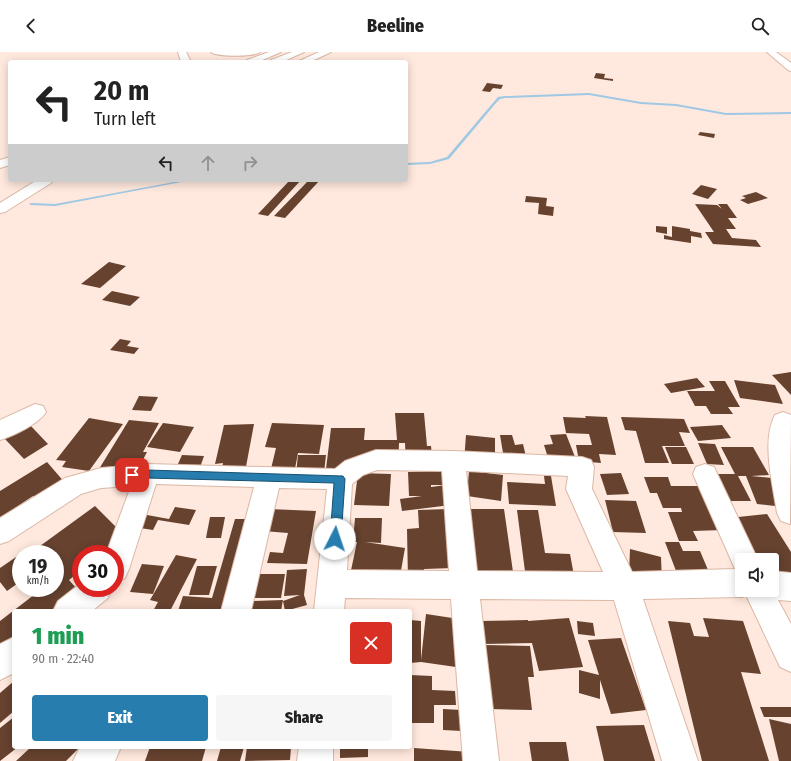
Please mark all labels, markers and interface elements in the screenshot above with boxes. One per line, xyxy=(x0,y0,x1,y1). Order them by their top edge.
icon: back xyxy=(20,15,42,37)
text: Beeline xyxy=(367,15,424,37)
icon: search xyxy=(749,15,771,37)
text: 20 m xyxy=(94,74,149,107)
icon: left xyxy=(28,76,80,128)
text: Turn left xyxy=(94,108,156,130)
icon: left xyxy=(155,152,177,174)
icon: ahead xyxy=(197,152,219,174)
icon: right xyxy=(239,152,261,174)
pin xyxy=(115,458,149,492)
icon: arrive xyxy=(121,464,143,486)
position arrow xyxy=(314,518,356,560)
speed limit sign: 30 xyxy=(72,545,124,597)
map controls xyxy=(735,553,779,597)
button: sound xyxy=(735,553,779,597)
text: 19 xyxy=(29,554,47,578)
text: km/h xyxy=(27,575,49,587)
text: 1 min xyxy=(32,622,84,650)
button: close xyxy=(350,622,392,664)
text: 90 m · 22:40 xyxy=(32,651,94,666)
button: Exit xyxy=(32,695,208,741)
button: Share xyxy=(216,695,392,741)

